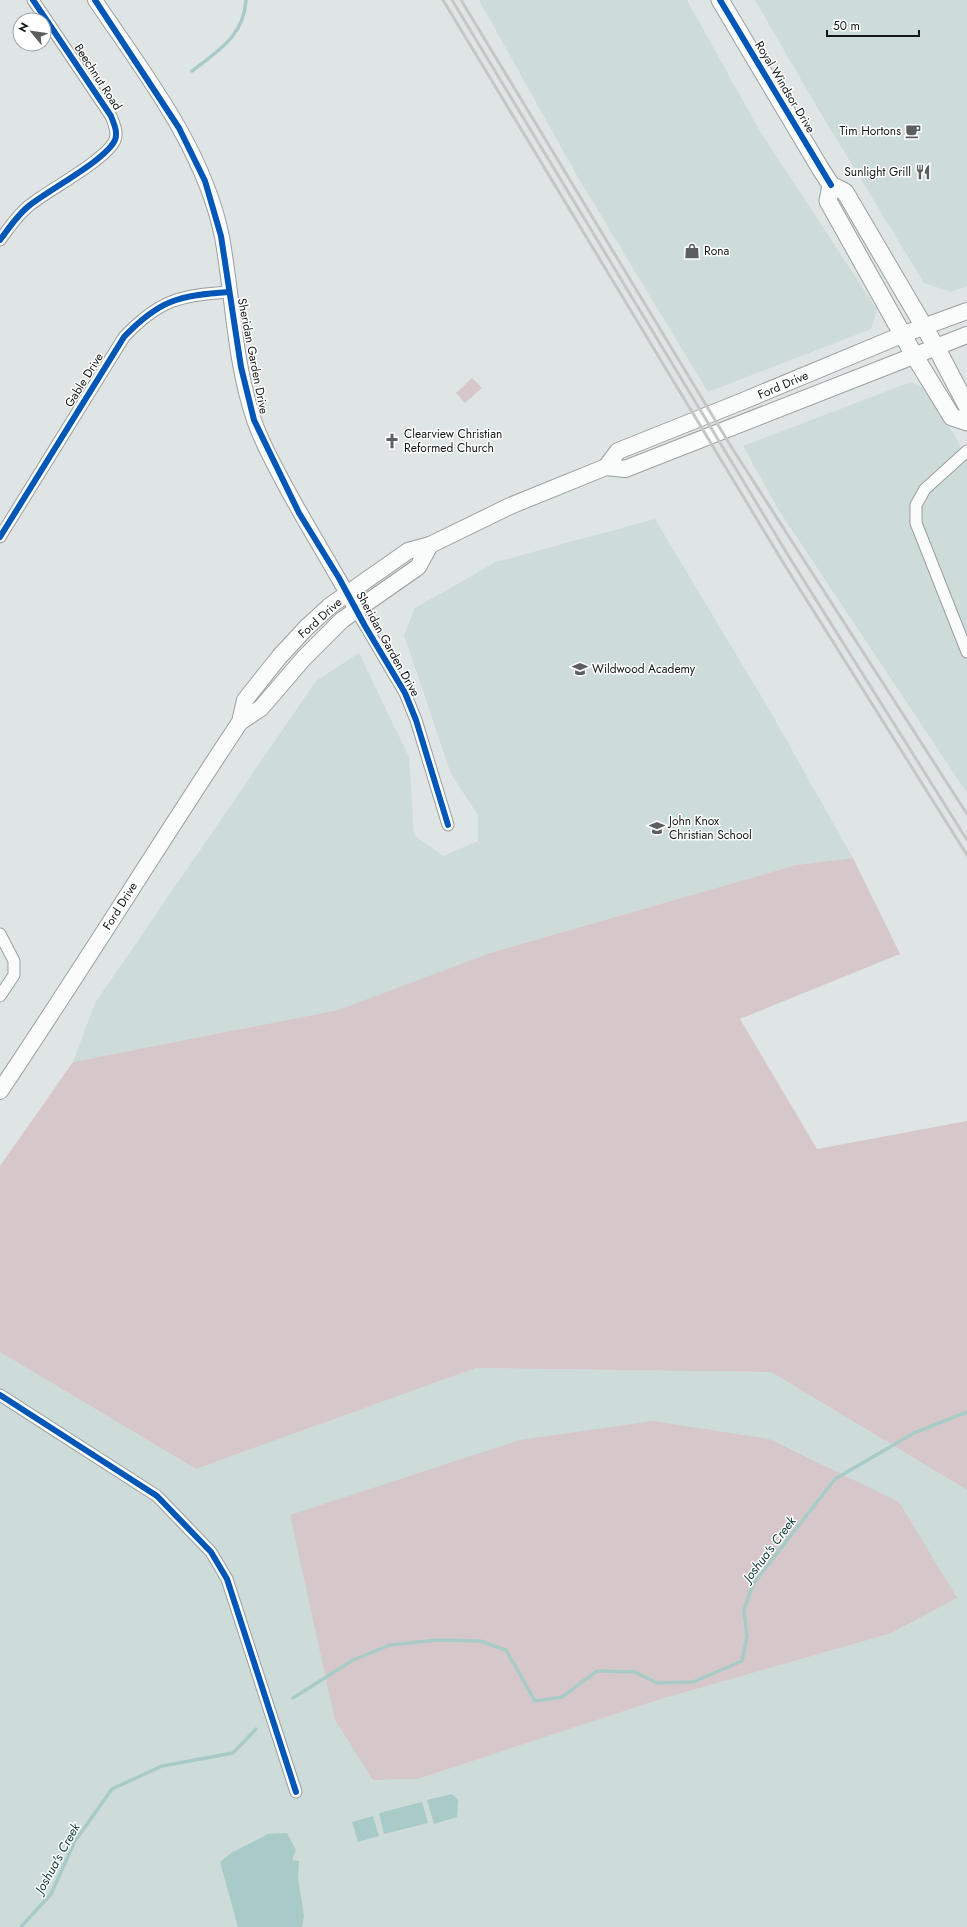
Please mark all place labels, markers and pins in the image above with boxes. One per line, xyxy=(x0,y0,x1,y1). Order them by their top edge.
place label: Tim Hortons xyxy=(840,122,901,140)
cafe icon: Tim Hortons xyxy=(904,122,922,140)
place label: Sunlight Grill xyxy=(844,163,911,181)
restaurant icon: Sunlight Grill xyxy=(914,163,932,181)
shop icon: Rona xyxy=(683,242,701,260)
place label: Rona xyxy=(704,242,730,260)
place label: Clearview Christian Reformed Church xyxy=(404,425,502,457)
church icon: Clearview Christian Reformed Church xyxy=(383,432,401,450)
school or university icon: Wildwood Academy xyxy=(571,660,589,678)
place label: Wildwood Academy xyxy=(592,660,696,678)
place label: John Knox Christian School xyxy=(667,812,752,844)
school or university icon: John Knox Christian School xyxy=(648,819,666,837)

